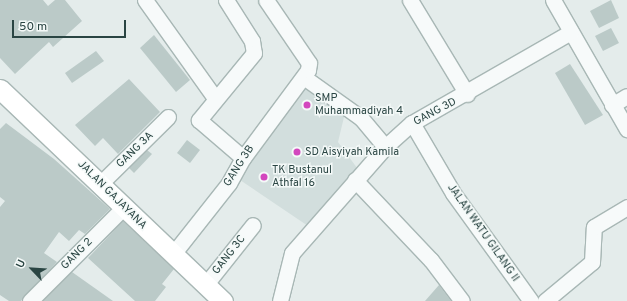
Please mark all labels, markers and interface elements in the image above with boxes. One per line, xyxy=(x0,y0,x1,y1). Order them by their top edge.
scale bar xyxy=(14,12,128,38)
text: 50 m xyxy=(19,19,47,35)
place label: SMP Muhammadiyah 4 xyxy=(315,92,403,118)
street label: GANG 3D xyxy=(411,95,459,129)
marker: SMP Muhammadiyah 4 xyxy=(302,100,312,110)
street label: GANG 3A xyxy=(114,129,156,171)
street label: GANG 3B xyxy=(221,143,257,189)
place label: SD Aisyiyah Kamila xyxy=(305,145,399,159)
marker: SD Aisyiyah Kamila xyxy=(292,147,302,157)
street label: JALAN GAJAYANA xyxy=(75,158,149,232)
place label: TK Bustanul Athfal 16 xyxy=(272,164,332,190)
marker: TK Bustanul Athfal 16 xyxy=(259,172,269,182)
street label: JALAN WATU GILANG II xyxy=(444,181,522,285)
street label: GANG 3C xyxy=(210,233,248,277)
street label: GANG 2 xyxy=(58,235,96,273)
north arrow xyxy=(12,249,52,289)
text: U xyxy=(13,257,29,270)

